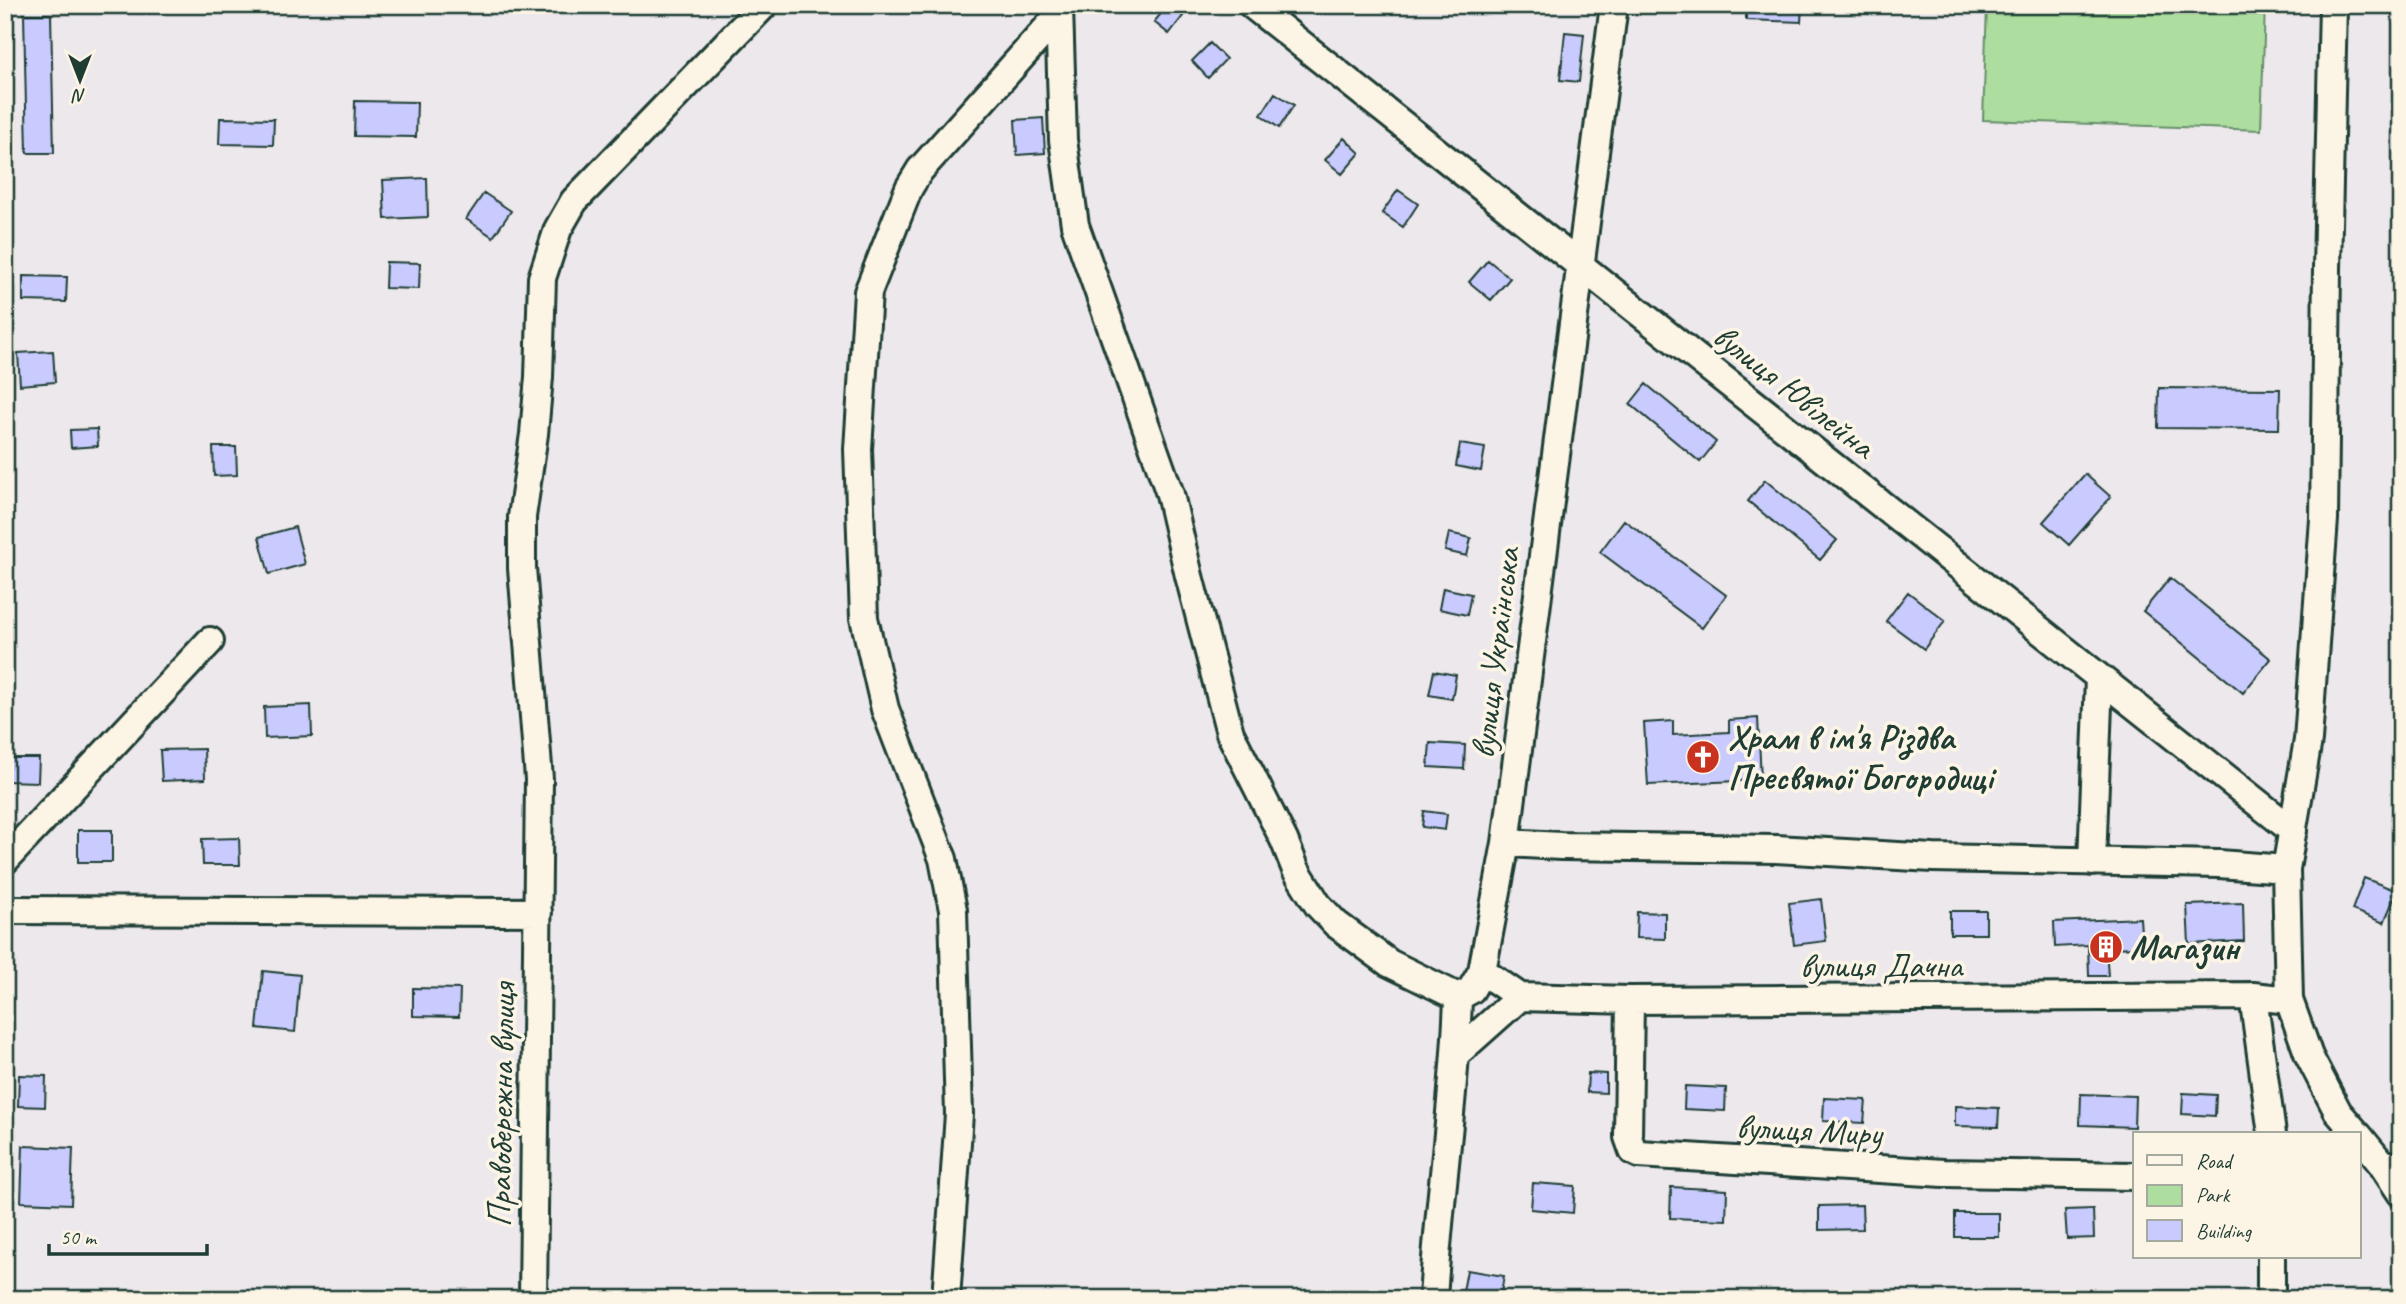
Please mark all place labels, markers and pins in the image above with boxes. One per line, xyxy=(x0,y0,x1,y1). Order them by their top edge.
place label: Храм в ім'я Різдва Пресвятої Богородиці xyxy=(1728,715,1997,800)
church icon: Храм в ім'я Різдва Пресвятої Богородиці xyxy=(1684,738,1722,776)
place label: Магазин xyxy=(2130,925,2241,970)
building icon: Магазин xyxy=(2087,928,2125,966)

